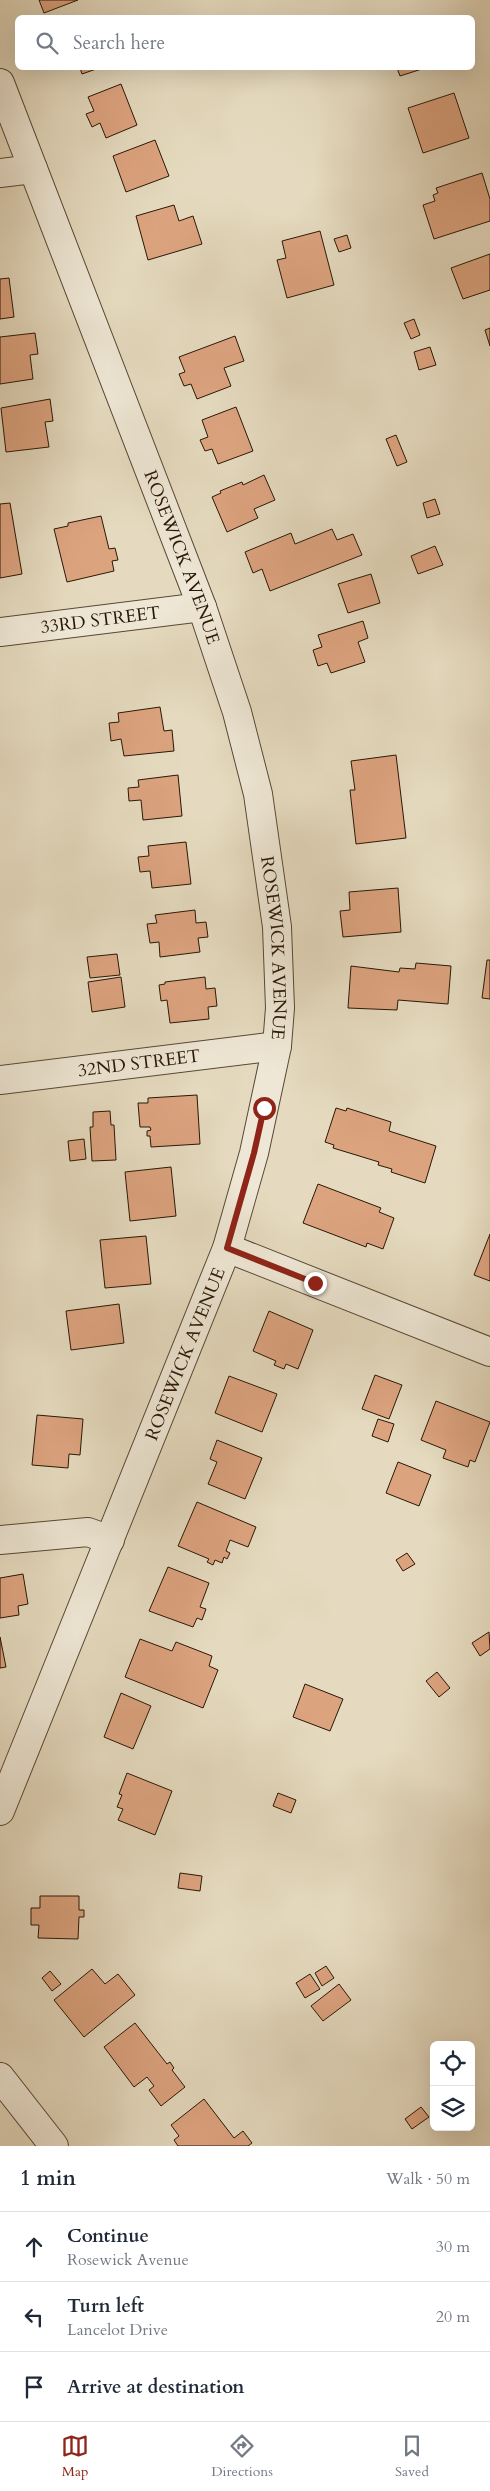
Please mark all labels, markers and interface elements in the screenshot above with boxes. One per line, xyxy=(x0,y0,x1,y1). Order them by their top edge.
search box xyxy=(15,15,475,70)
icon: search xyxy=(33,29,61,57)
text: Search here xyxy=(73,30,165,56)
street label: ROSEWICK AVENUE xyxy=(137,467,226,648)
street label: 33RD STREET xyxy=(39,600,162,640)
street label: ROSEWICK AVENUE xyxy=(254,854,292,1041)
street label: 32ND STREET xyxy=(76,1044,202,1083)
route start xyxy=(253,1097,276,1120)
street label: ROSEWICK AVENUE xyxy=(139,1264,232,1444)
route end xyxy=(304,1272,327,1295)
map controls xyxy=(430,2041,475,2131)
button: locate xyxy=(430,2041,475,2086)
button: layers xyxy=(430,2086,475,2131)
text: 1 min xyxy=(20,2164,76,2193)
text: Walk · 50 m xyxy=(386,2168,470,2190)
text: Continue xyxy=(67,2223,149,2249)
icon: ahead xyxy=(20,2233,48,2261)
text: 30 m xyxy=(436,2236,470,2258)
text: Rosewick Avenue xyxy=(67,2249,189,2271)
text: Turn left xyxy=(67,2293,144,2319)
icon: left xyxy=(20,2303,48,2331)
text: 20 m xyxy=(436,2306,470,2328)
text: Lancelot Drive xyxy=(67,2319,168,2341)
icon: arrive xyxy=(20,2373,48,2401)
text: Arrive at destination xyxy=(67,2374,244,2400)
tab: Map xyxy=(61,2432,89,2481)
tab: Directions xyxy=(211,2432,273,2481)
tab: Saved xyxy=(395,2432,429,2481)

